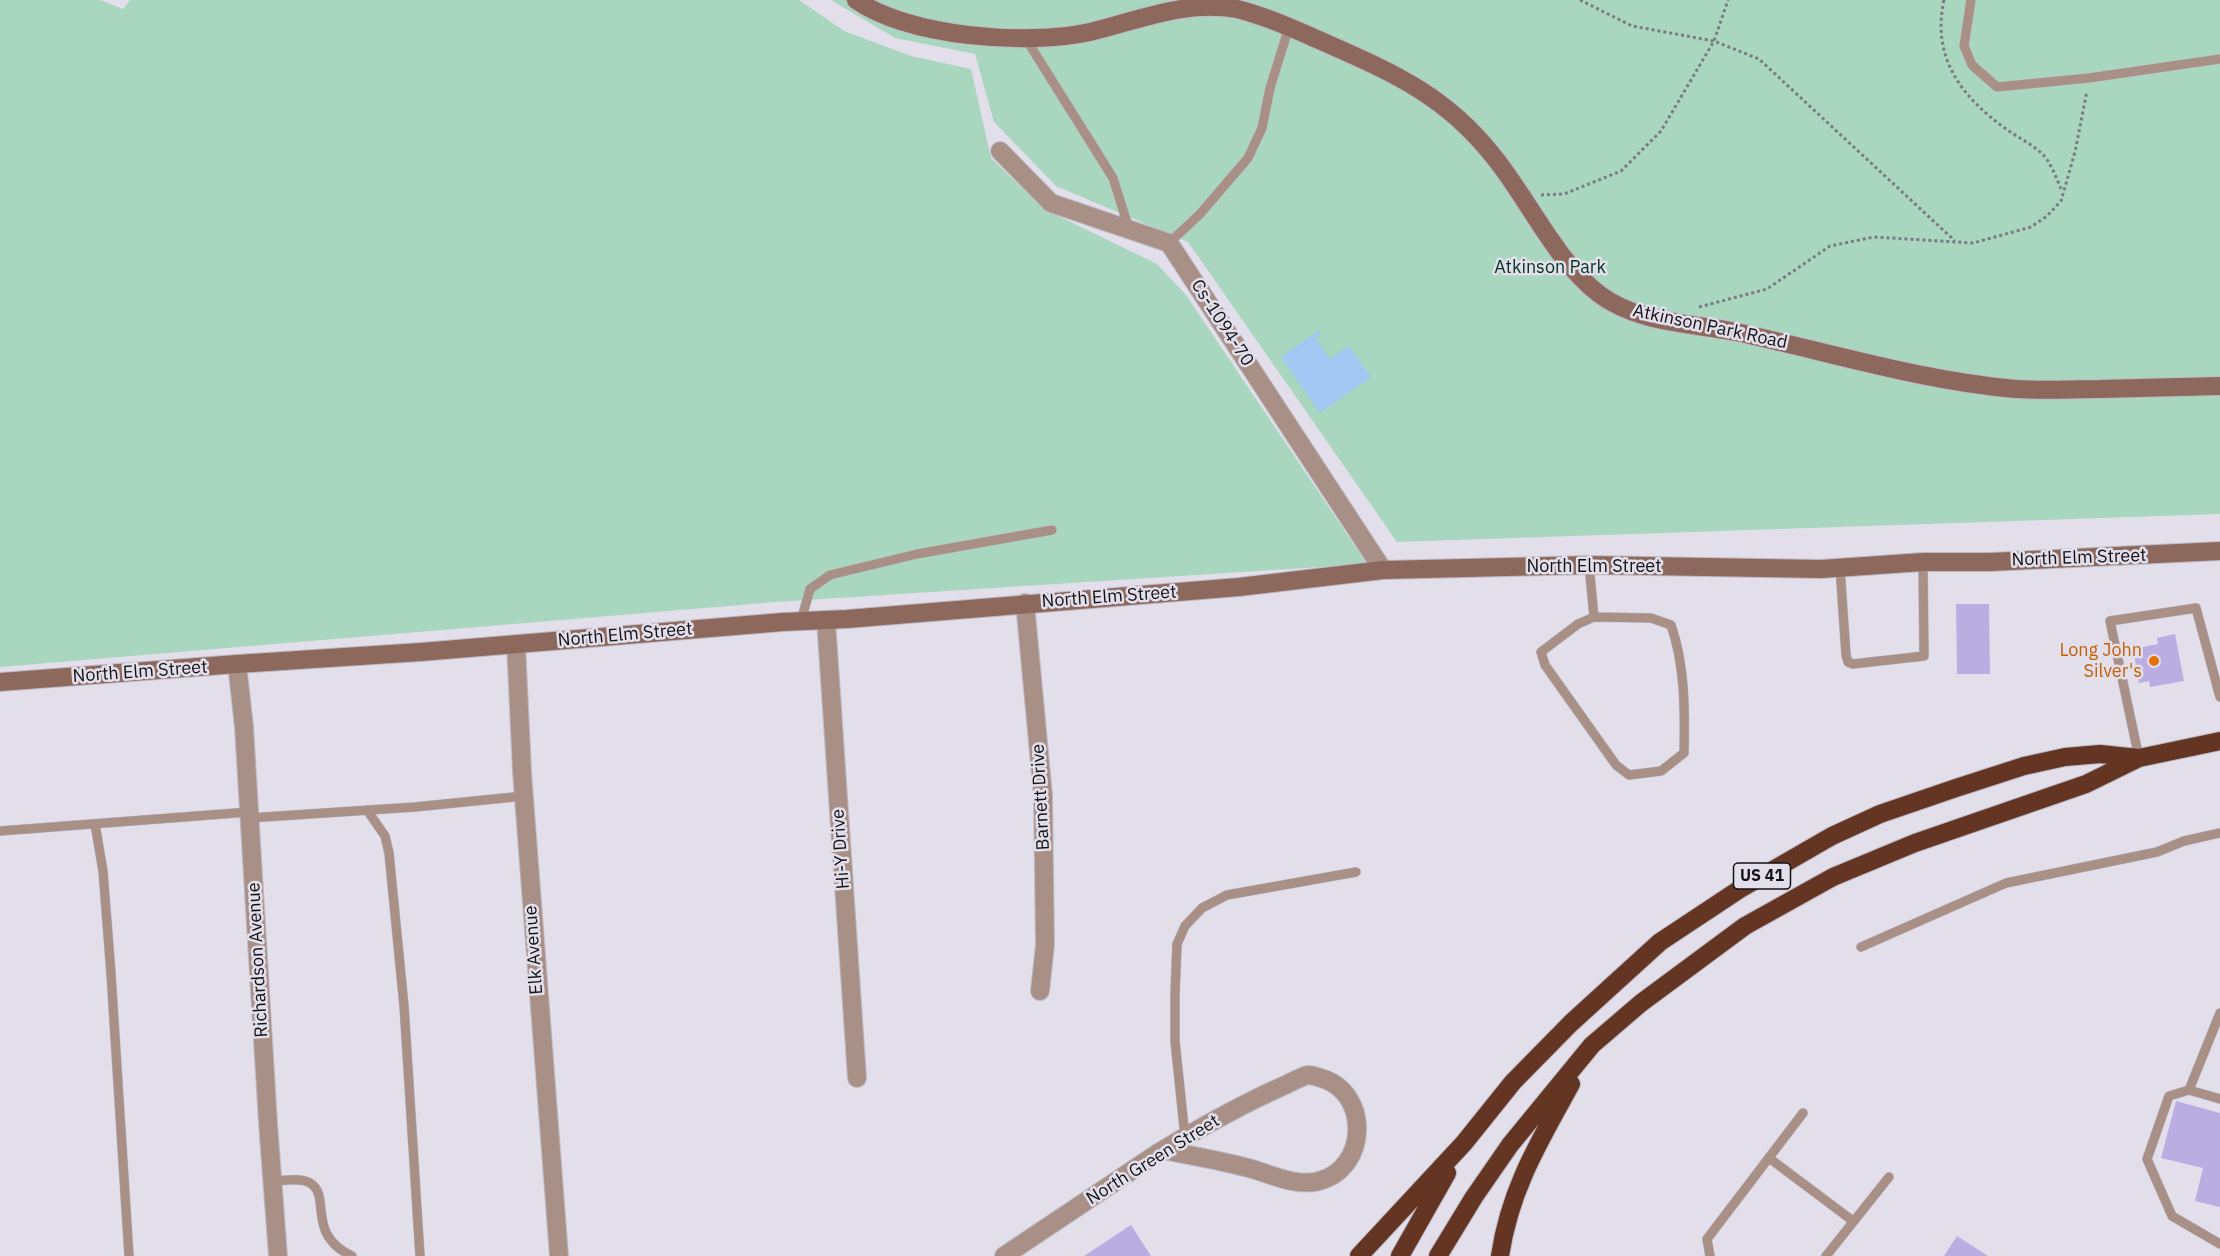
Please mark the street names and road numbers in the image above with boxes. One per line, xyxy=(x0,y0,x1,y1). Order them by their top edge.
street label: Cs-1094-70 xyxy=(1186,276,1258,370)
street label: Atkinson Park Road xyxy=(1631,300,1789,354)
street label: North Elm Street xyxy=(2011,545,2147,571)
street label: North Elm Street xyxy=(1527,556,1661,578)
street label: North Elm Street xyxy=(1041,582,1177,612)
street label: North Elm Street xyxy=(557,618,693,652)
street label: North Elm Street xyxy=(72,657,208,687)
street label: Barnett Drive xyxy=(1027,743,1055,851)
street label: Hi-Y Drive xyxy=(827,808,855,890)
road number: US 41 xyxy=(1734,863,1790,889)
street label: Richardson Avenue xyxy=(243,882,273,1038)
street label: Elk Avenue xyxy=(520,905,548,995)
street label: North Green Street xyxy=(1082,1110,1224,1210)

